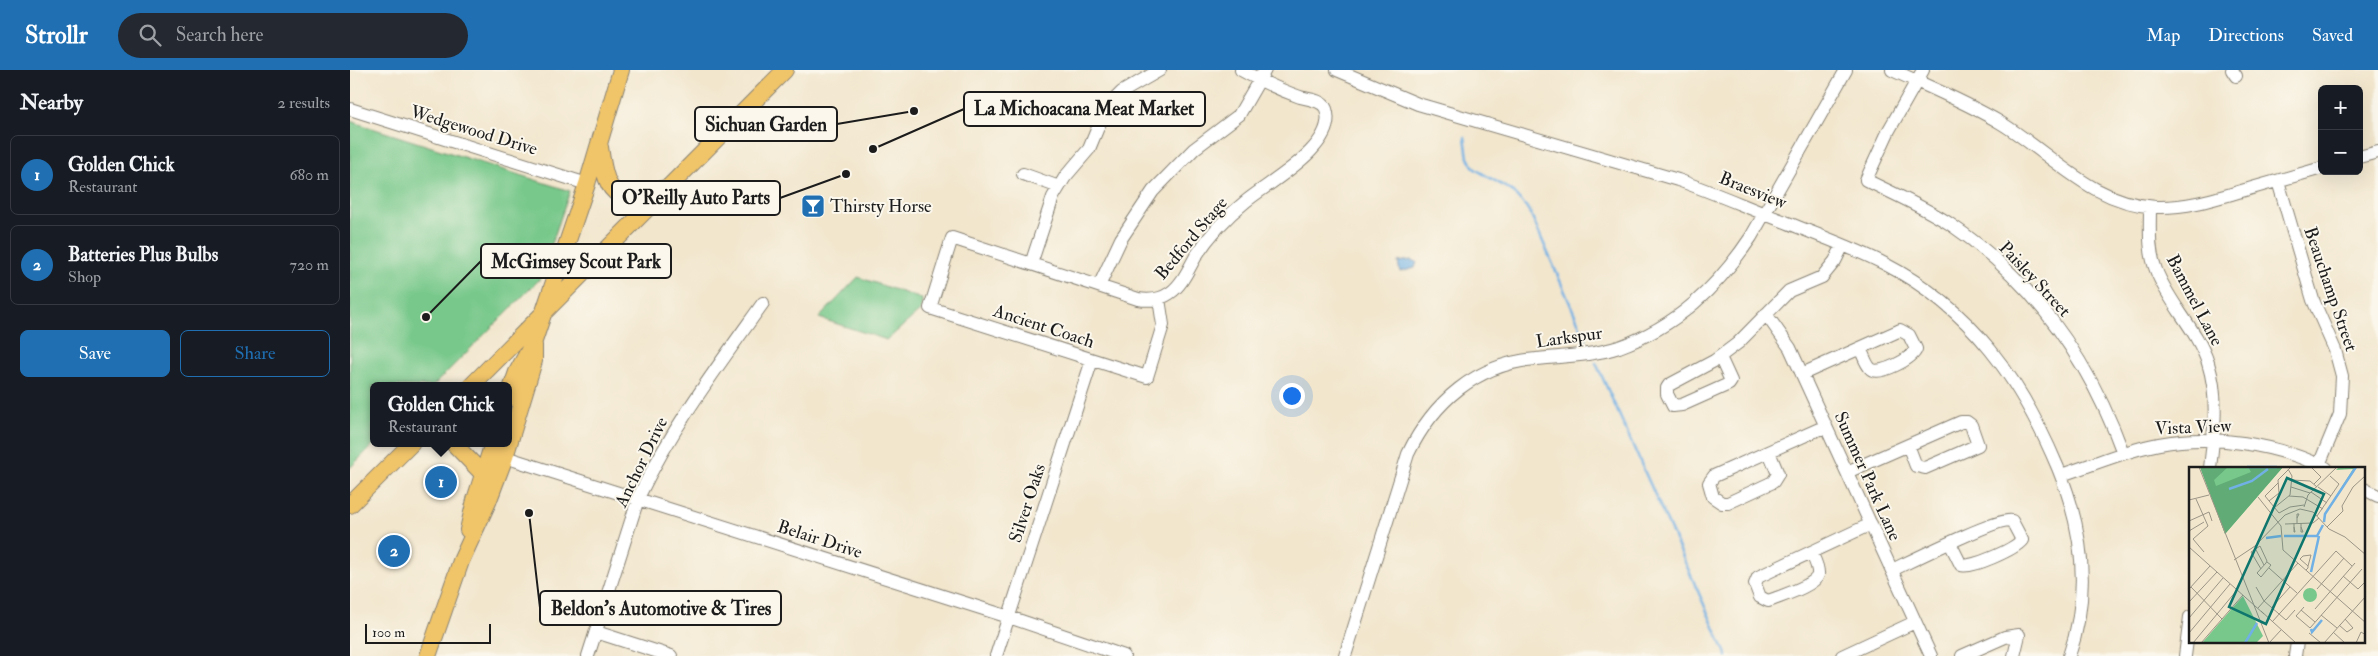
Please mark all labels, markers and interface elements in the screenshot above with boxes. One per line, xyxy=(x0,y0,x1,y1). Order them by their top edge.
search box xyxy=(118,13,468,58)
text: Strollr xyxy=(25,20,88,51)
icon: search xyxy=(136,21,164,49)
text: Search here xyxy=(176,23,264,47)
text: Map xyxy=(2147,24,2180,47)
text: Directions xyxy=(2208,24,2284,47)
text: Saved xyxy=(2312,24,2353,47)
map controls xyxy=(2318,85,2363,175)
button: + xyxy=(2318,85,2363,130)
text: Nearby xyxy=(20,89,83,116)
callout: La Michoacana Meat Market xyxy=(964,92,1205,126)
text: 2 results xyxy=(277,93,330,113)
text: La Michoacana Meat Market xyxy=(974,97,1195,121)
street label: Wedgewood Drive xyxy=(407,100,541,161)
callout: Sichuan Garden xyxy=(695,107,837,141)
text: Sichuan Garden xyxy=(705,113,827,137)
button: − xyxy=(2318,130,2363,175)
text: Golden Chick xyxy=(68,153,175,177)
text: 1 xyxy=(34,165,40,185)
text: 680 m xyxy=(289,165,329,185)
street label: Braesview xyxy=(1716,167,1791,215)
text: Restaurant xyxy=(68,177,137,197)
callout: O'Reilly Auto Parts xyxy=(612,181,780,215)
text: O'Reilly Auto Parts xyxy=(622,186,770,211)
street label: Bedford Stage xyxy=(1150,192,1233,285)
bar icon: Thirsty Horse xyxy=(800,193,826,219)
place label: Thirsty Horse xyxy=(830,195,932,218)
street label: Beauchamp Street xyxy=(2298,224,2363,355)
street label: Paisley Street xyxy=(1994,237,2076,322)
text: Batteries Plus Bulbs xyxy=(68,243,218,267)
callout: McGimsey Scout Park xyxy=(481,244,671,278)
text: McGimsey Scout Park xyxy=(490,250,662,275)
street label: Bammel Lane xyxy=(2161,251,2228,350)
text: 2 xyxy=(33,255,41,275)
text: 720 m xyxy=(290,255,329,275)
text: Shop xyxy=(68,267,101,287)
street label: Ancient Coach xyxy=(989,299,1098,354)
street label: Larkspur xyxy=(1534,321,1604,354)
button: Save xyxy=(20,330,170,377)
button: Share xyxy=(180,330,330,377)
popup xyxy=(370,382,512,447)
your location xyxy=(1279,383,1305,409)
text: Golden Chick xyxy=(388,393,494,417)
street label: Summer Park Lane xyxy=(1829,408,1906,545)
street label: Anchor Drive xyxy=(609,413,673,512)
street label: Vista View xyxy=(2154,415,2233,440)
text: Restaurant xyxy=(388,417,457,437)
street label: Silver Oaks xyxy=(1004,461,1051,546)
pin: 1 xyxy=(425,463,457,501)
inset map xyxy=(2189,467,2366,644)
street label: Belair Drive xyxy=(775,515,866,564)
pin: 2 xyxy=(378,532,410,570)
callout: Beldon's Automotive & Tires xyxy=(540,591,781,625)
text: Beldon's Automotive & Tires xyxy=(551,597,772,621)
scale bar xyxy=(365,621,491,644)
text: 100 m xyxy=(372,624,405,641)

